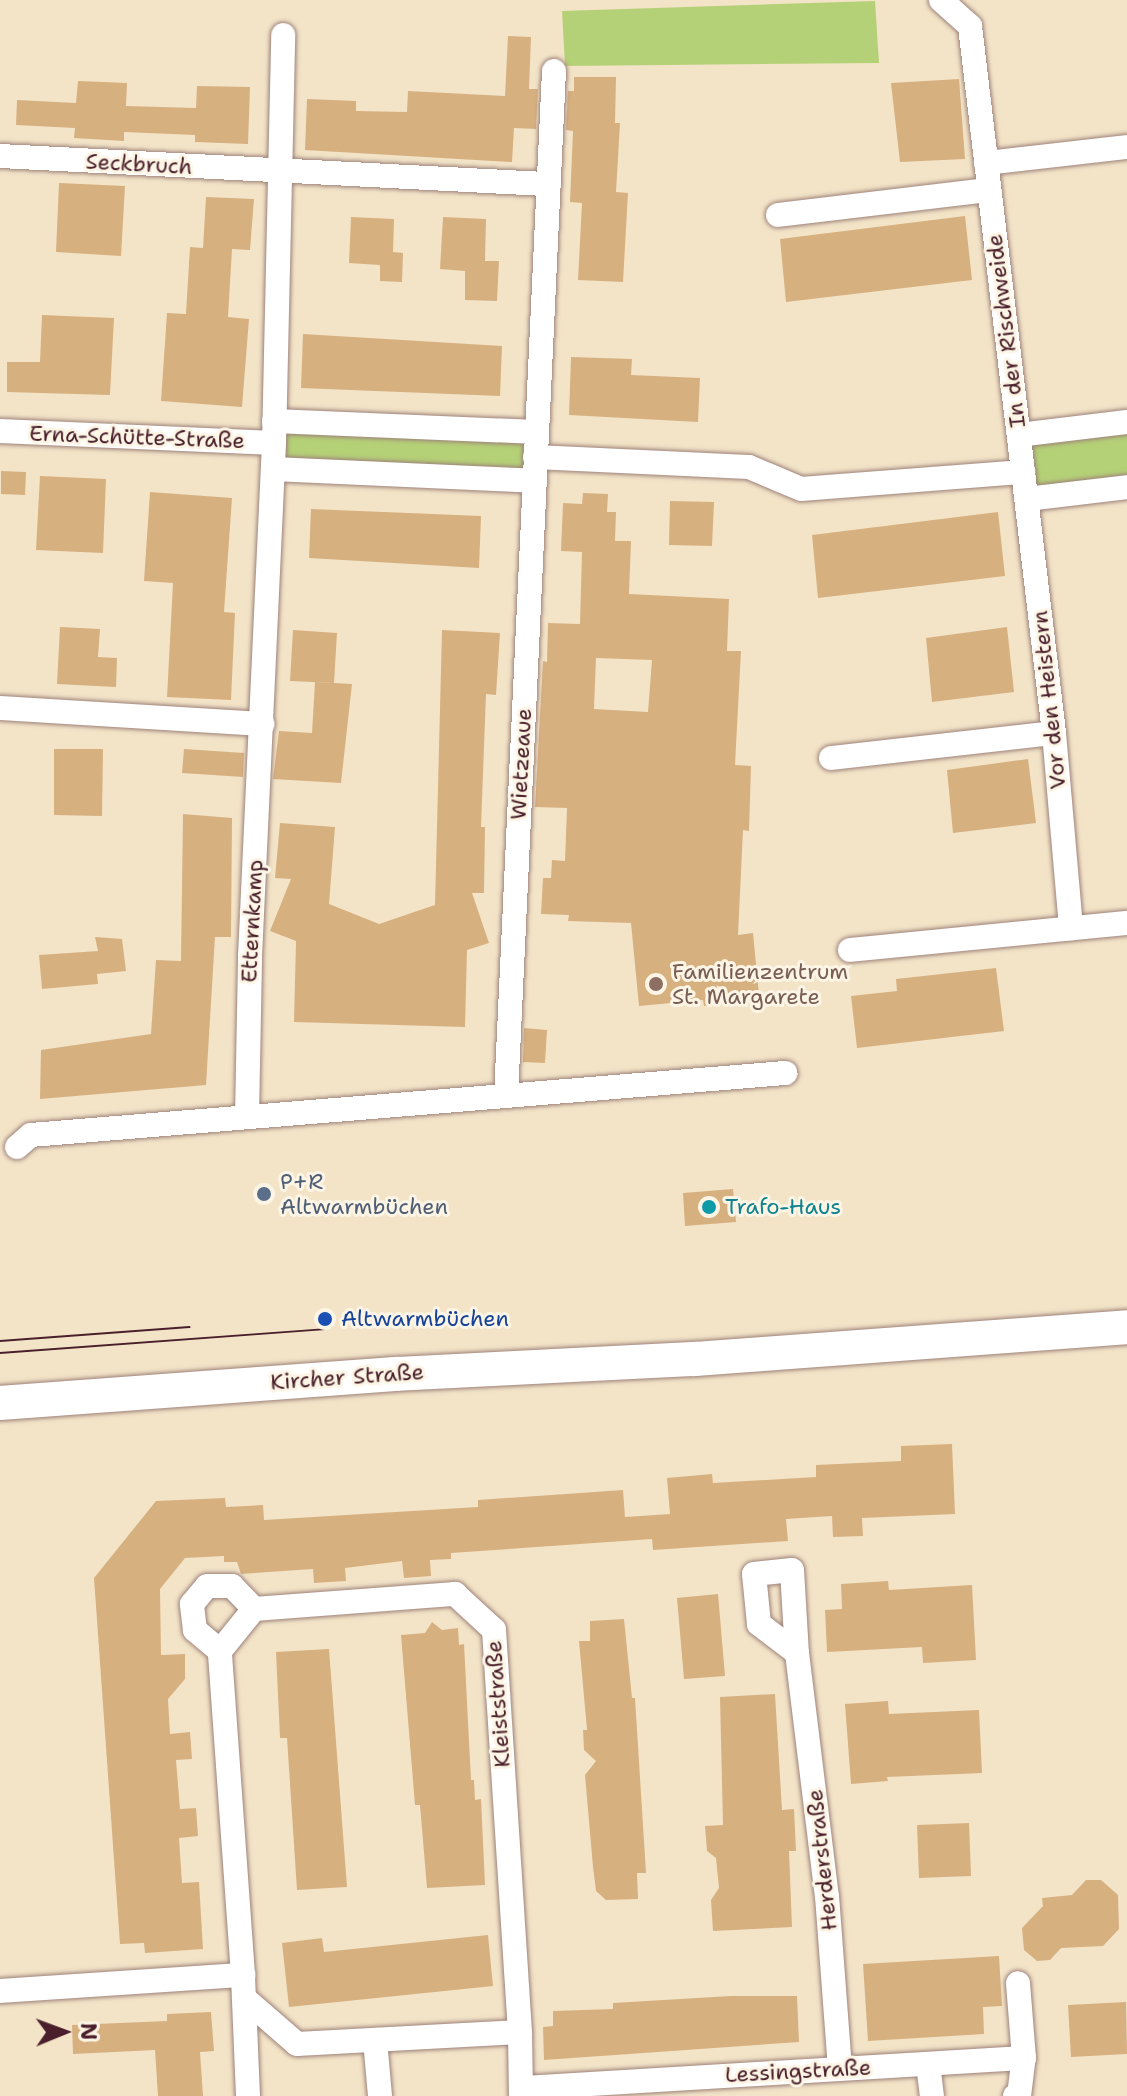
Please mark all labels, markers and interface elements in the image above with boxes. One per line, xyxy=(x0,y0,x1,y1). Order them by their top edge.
street label: Seckbruch xyxy=(85,148,193,180)
street label: In der Rischweide xyxy=(981,233,1031,429)
street label: Erna-Schütte-Straße xyxy=(29,420,245,454)
street label: Vor den Heistern xyxy=(1026,609,1072,791)
street label: Wietzeaue xyxy=(505,707,537,821)
street label: Etternkamp xyxy=(236,859,268,983)
place label: Familienzentrum St. Margarete xyxy=(672,958,848,1010)
marker: Familienzentrum St. Margarete xyxy=(647,975,665,993)
place label: P+R Altwarmbüchen xyxy=(280,1168,448,1220)
marker: P+R Altwarmbüchen xyxy=(255,1185,273,1203)
place label: Trafo-Haus xyxy=(725,1194,841,1220)
marker: Trafo-Haus xyxy=(700,1198,718,1216)
place label: Altwarmbüchen xyxy=(341,1306,509,1332)
marker: Altwarmbüchen xyxy=(316,1310,334,1328)
street label: Kircher Straße xyxy=(269,1358,425,1396)
street label: Kleiststraße xyxy=(480,1639,516,1769)
street label: Herderstraße xyxy=(801,1788,843,1932)
north arrow xyxy=(24,1992,104,2072)
text: N xyxy=(74,2023,103,2041)
street label: Lessingstraße xyxy=(724,2054,872,2088)

